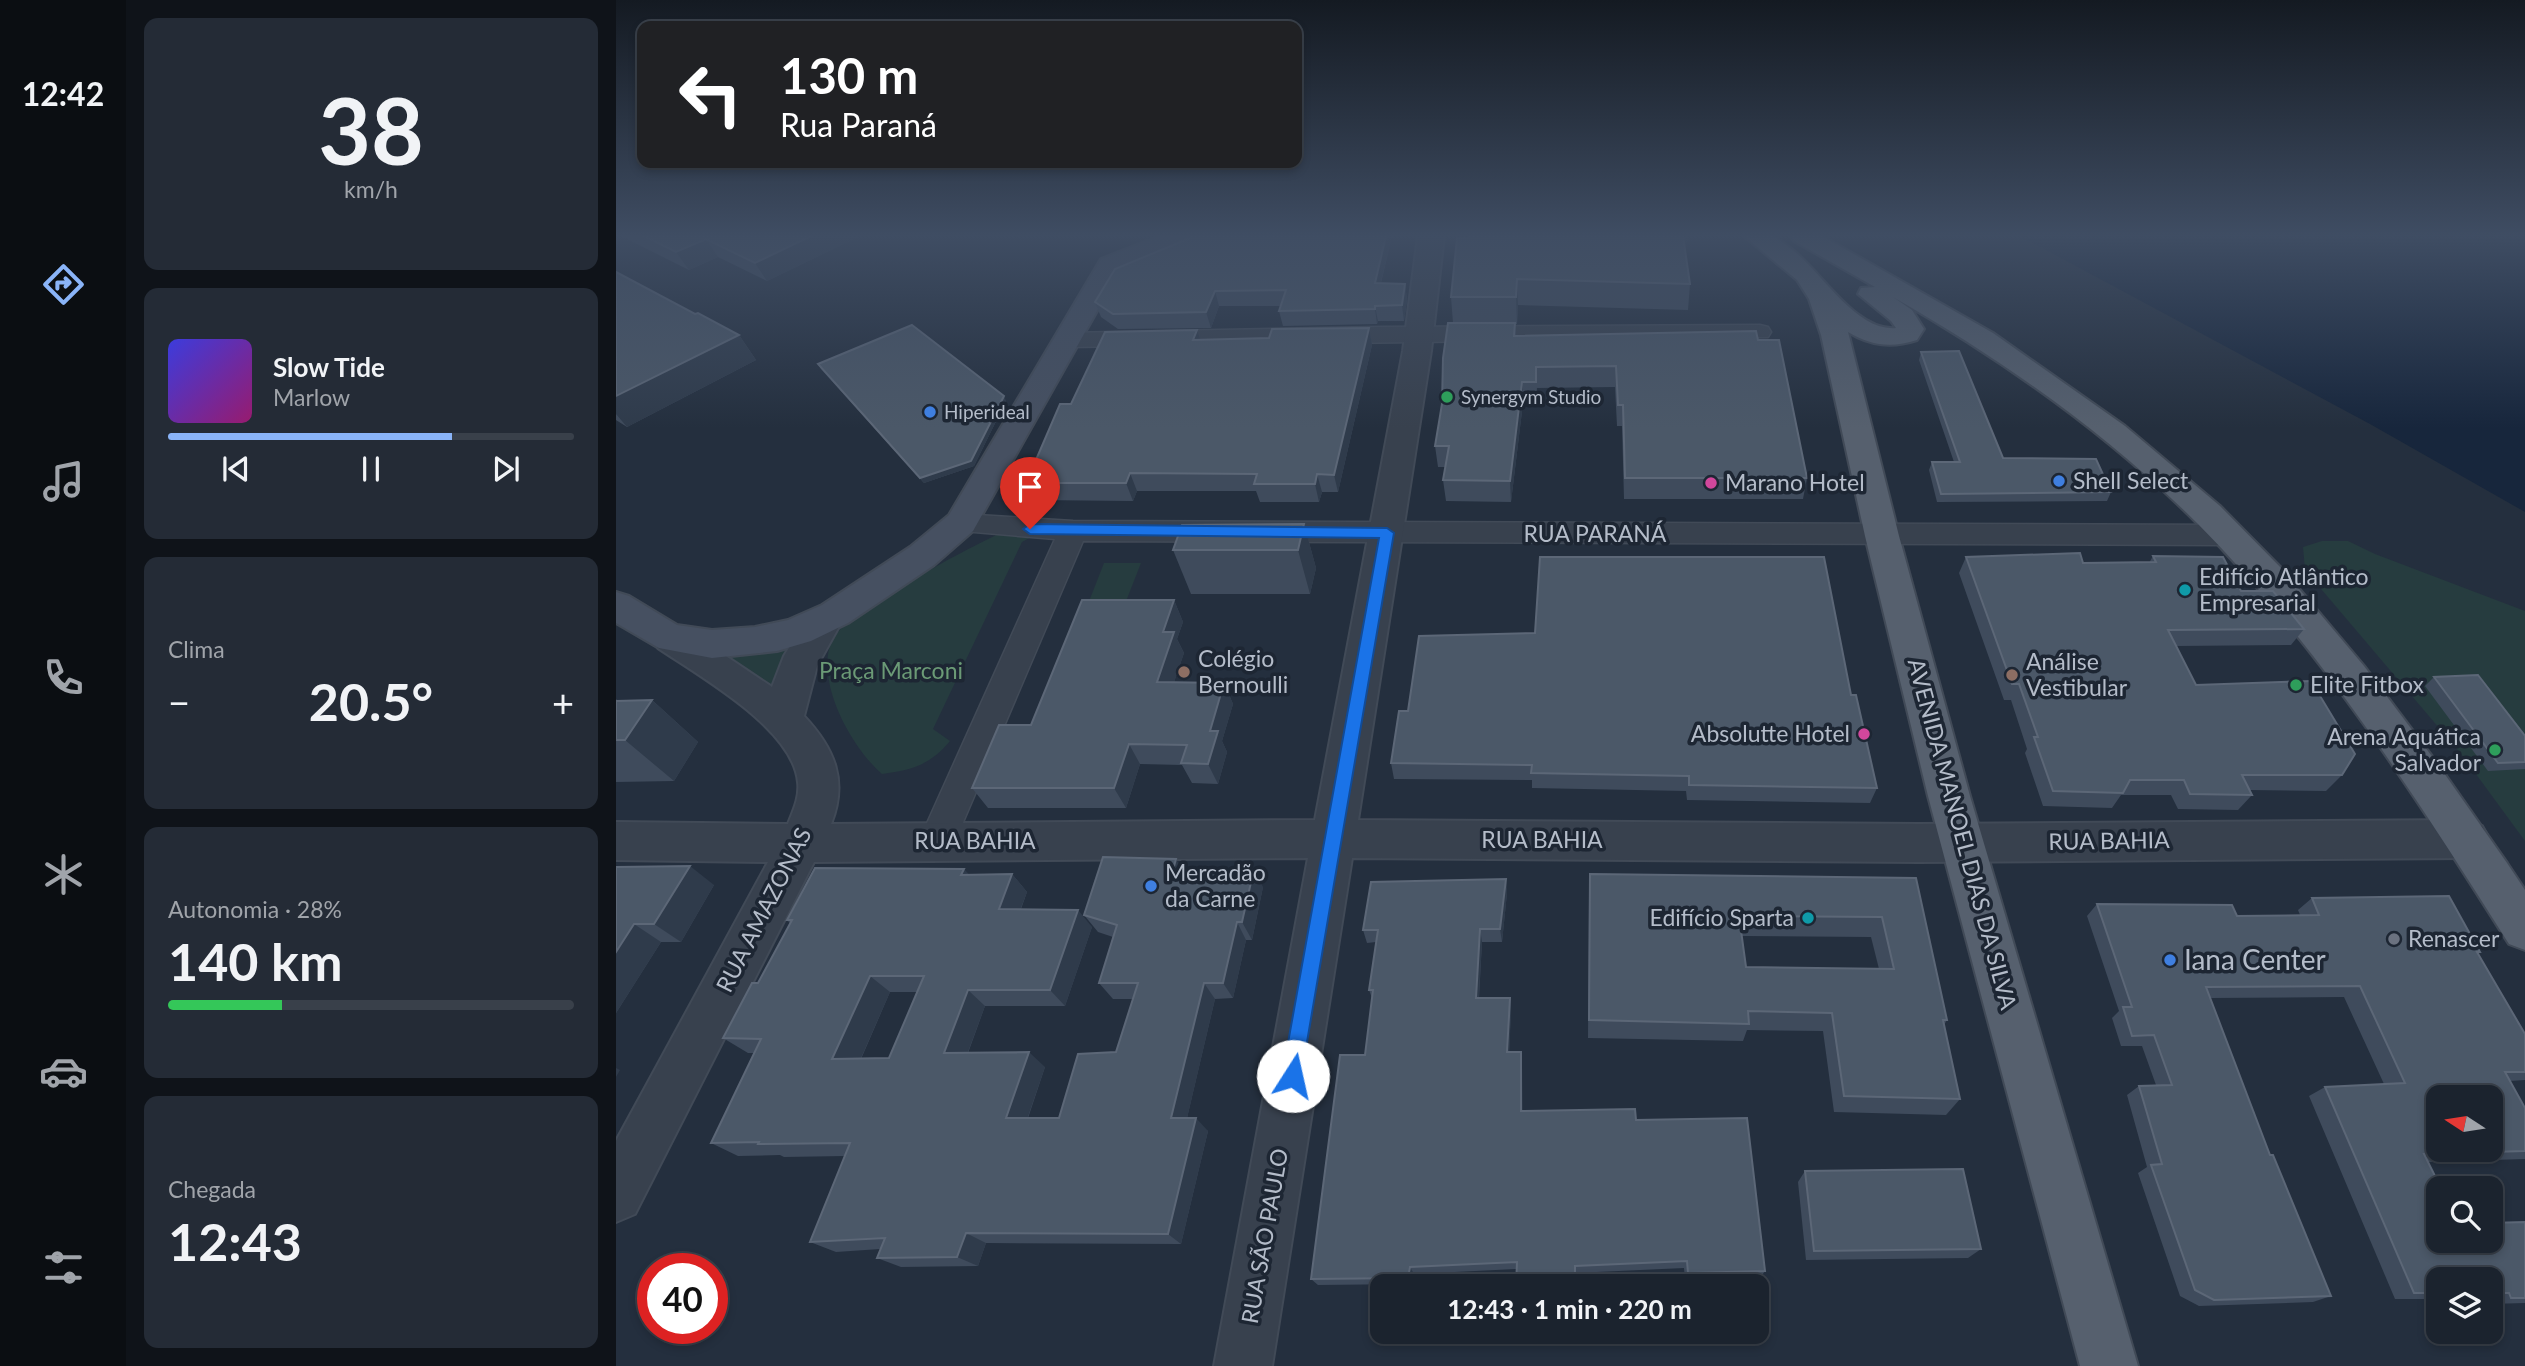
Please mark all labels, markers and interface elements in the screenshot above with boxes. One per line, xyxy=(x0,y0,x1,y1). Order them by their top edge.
text: 130 m xyxy=(780,46,918,104)
icon: left xyxy=(665,49,756,140)
text: 12:42 xyxy=(22,74,104,113)
text: 38 xyxy=(318,75,424,184)
text: Rua Paraná xyxy=(780,105,937,144)
text: km/h xyxy=(344,175,398,203)
icon: directions xyxy=(39,260,88,309)
text: Slow Tide xyxy=(273,351,385,383)
text: Marlow xyxy=(273,383,350,411)
place label: Synergym Studio xyxy=(1461,385,1601,408)
marker: Synergym Studio xyxy=(1439,389,1455,405)
place label: Hiperideal xyxy=(944,400,1030,423)
marker: Hiperideal xyxy=(922,404,938,420)
icon: previous xyxy=(217,450,255,488)
icon: pause xyxy=(352,450,390,488)
icon: next xyxy=(487,450,525,488)
icon: music xyxy=(39,457,88,506)
pin xyxy=(1000,457,1060,529)
place label: Shell Select xyxy=(2073,466,2189,494)
icon: arrive xyxy=(1011,468,1049,506)
place label: Marano Hotel xyxy=(1725,468,1865,496)
marker: Shell Select xyxy=(2051,473,2067,489)
marker: Marano Hotel xyxy=(1703,475,1719,491)
street label: RUA PARANÁ xyxy=(1524,519,1667,547)
place label: Edifício Atlântico Empresarial xyxy=(2199,562,2369,616)
marker: Edifício Atlântico Empresarial xyxy=(2177,582,2193,598)
text: Clima xyxy=(168,635,225,663)
place label: Colégio Bernoulli xyxy=(1198,644,1288,698)
place label: Análise Vestibular xyxy=(2026,647,2128,701)
icon: phone xyxy=(39,653,88,702)
street label: AVENIDA MANOEL DIAS DA SILVA xyxy=(1903,655,2023,1013)
park label: Praça Marconi xyxy=(819,656,963,684)
marker: Colégio Bernoulli xyxy=(1176,664,1192,680)
marker: Análise Vestibular xyxy=(2004,667,2020,683)
text: 20.5° xyxy=(309,670,433,732)
place label: Elite Fitbox xyxy=(2310,670,2424,698)
marker: Elite Fitbox xyxy=(2288,677,2304,693)
text: − xyxy=(168,679,190,725)
text: + xyxy=(552,679,574,725)
place label: Absolutte Hotel xyxy=(1691,719,1850,747)
place label: Arena Aquática Salvador xyxy=(2327,722,2482,776)
marker: Absolutte Hotel xyxy=(1856,726,1872,742)
marker: Arena Aquática Salvador xyxy=(2487,742,2503,758)
street label: RUA AMAZONAS xyxy=(710,823,817,996)
street label: RUA BAHIA xyxy=(1481,825,1603,853)
street label: RUA BAHIA xyxy=(2048,825,2170,855)
street label: RUA BAHIA xyxy=(914,826,1036,854)
icon: climate xyxy=(39,850,88,899)
place label: Mercadão da Carne xyxy=(1165,858,1266,912)
marker: Mercadão da Carne xyxy=(1143,878,1159,894)
text: Autonomia · 28% xyxy=(168,895,342,923)
place label: Edifício Sparta xyxy=(1650,903,1794,931)
marker: Edifício Sparta xyxy=(1800,910,1816,926)
place label: Renascer xyxy=(2408,924,2500,952)
text: 140 km xyxy=(168,930,342,992)
marker: Renascer xyxy=(2386,931,2402,947)
place label: Iana Center xyxy=(2184,942,2326,976)
marker: Iana Center xyxy=(2162,952,2178,968)
position arrow xyxy=(1256,1039,1330,1113)
icon: car xyxy=(39,1047,88,1096)
north arrow xyxy=(2426,1085,2502,1162)
map controls xyxy=(2426,1085,2503,1344)
street label: RUA SÃO PAULO xyxy=(1235,1146,1293,1326)
text: Chegada xyxy=(168,1175,256,1203)
button: search xyxy=(2426,1176,2503,1253)
text: 12:43 xyxy=(168,1210,302,1272)
icon: filters xyxy=(39,1243,88,1292)
speed limit sign: 40 xyxy=(637,1253,728,1344)
button: layers xyxy=(2426,1267,2503,1344)
text: 12:43 · 1 min · 220 m xyxy=(1447,1293,1692,1325)

